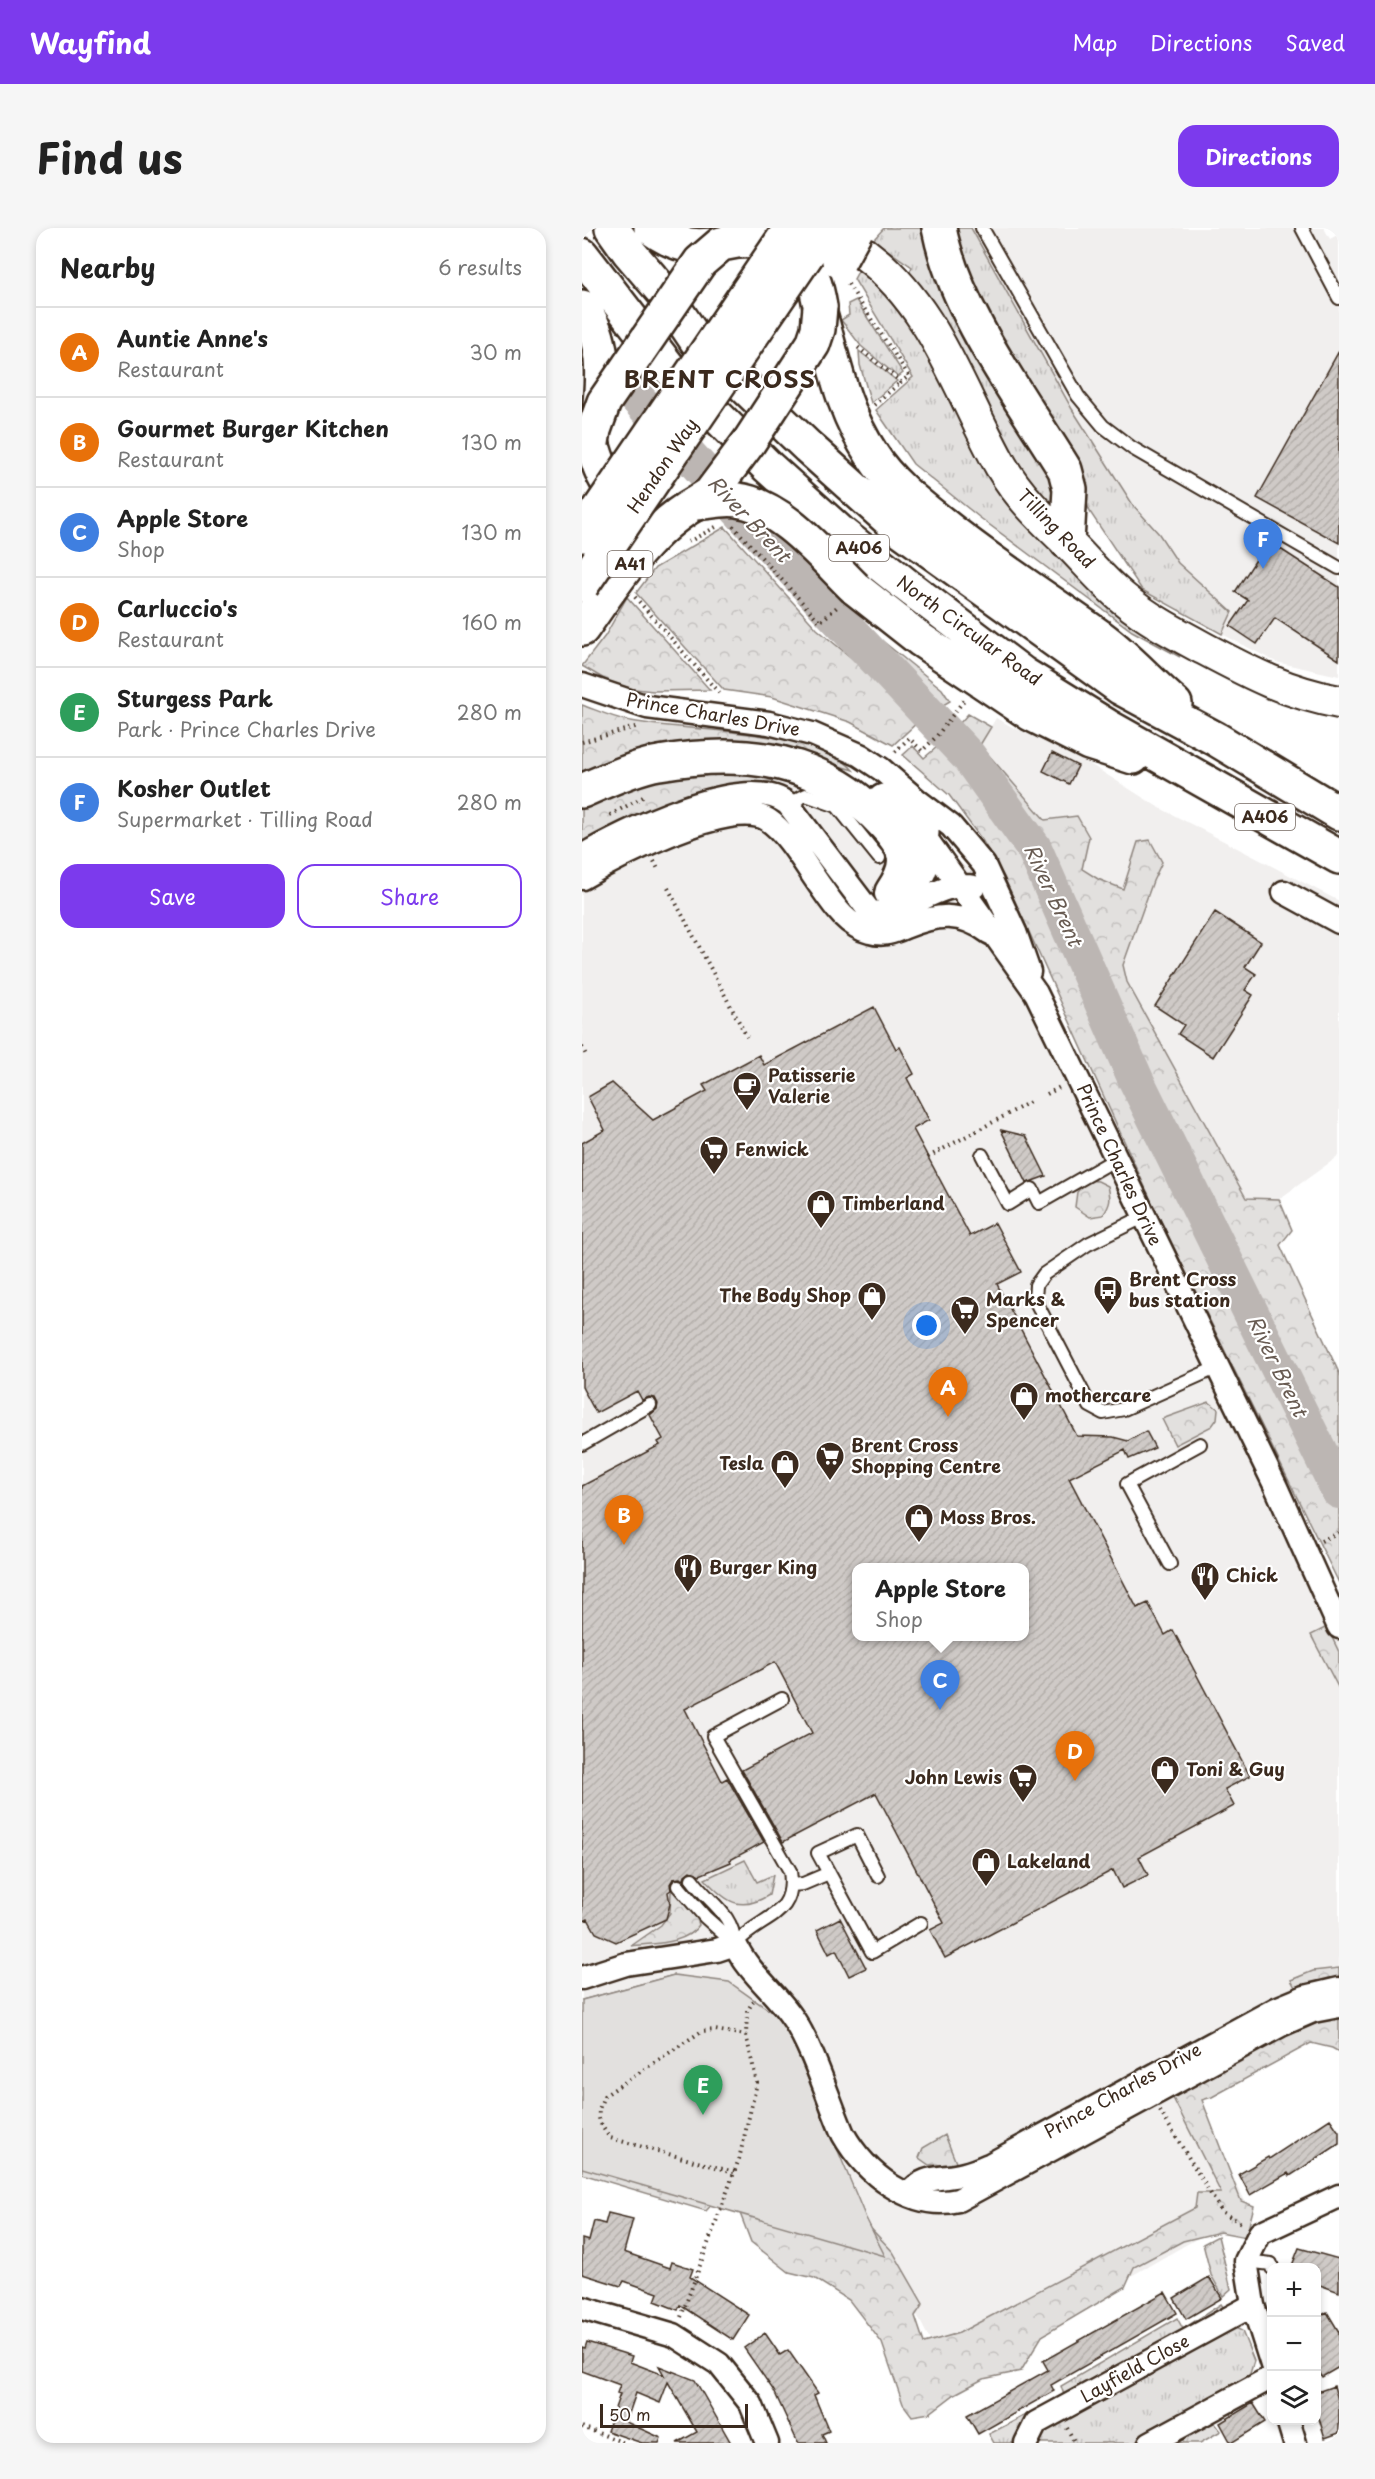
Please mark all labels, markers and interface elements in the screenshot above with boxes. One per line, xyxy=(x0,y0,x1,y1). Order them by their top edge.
text: Wayfind xyxy=(30,21,151,64)
text: Map xyxy=(1072,26,1117,58)
text: Directions xyxy=(1150,26,1252,58)
text: Saved xyxy=(1285,26,1345,58)
text: Find us xyxy=(36,125,183,188)
button: Directions xyxy=(1178,125,1339,187)
text: Nearby xyxy=(60,248,155,287)
text: 6 results xyxy=(438,252,522,282)
text: Auntie Anne's xyxy=(117,321,268,354)
text: A xyxy=(72,337,87,367)
text: 30 m xyxy=(469,337,522,367)
text: Restaurant xyxy=(117,354,224,384)
district label: BRENT CROSS xyxy=(624,360,816,396)
text: Gourmet Burger Kitchen xyxy=(117,411,389,444)
street label: Hendon Way xyxy=(620,412,704,518)
text: B xyxy=(73,427,86,457)
text: 130 m xyxy=(462,427,522,457)
text: Restaurant xyxy=(117,444,224,474)
water label: River Brent xyxy=(701,468,800,571)
street label: Tilling Road xyxy=(1012,482,1102,574)
text: Apple Store xyxy=(117,501,248,534)
text: C xyxy=(72,517,87,547)
text: 130 m xyxy=(462,517,522,547)
pin: F xyxy=(1244,520,1282,569)
text: Shop xyxy=(117,534,165,564)
road number: A406 xyxy=(829,535,889,561)
road number: A41 xyxy=(608,551,652,577)
street label: North Circular Road xyxy=(892,568,1048,692)
text: Carluccio's xyxy=(117,591,237,624)
text: D xyxy=(72,607,87,637)
text: 160 m xyxy=(462,607,522,637)
text: Restaurant xyxy=(117,624,224,654)
text: Sturgess Park xyxy=(117,681,273,714)
street label: Prince Charles Drive xyxy=(624,685,802,742)
text: E xyxy=(73,697,86,727)
text: 280 m xyxy=(457,697,522,727)
text: Park · Prince Charles Drive xyxy=(117,714,376,744)
text: Kosher Outlet xyxy=(117,771,271,804)
text: F xyxy=(74,787,85,817)
text: 280 m xyxy=(457,787,522,817)
text: Supermarket · Tilling Road xyxy=(117,804,373,834)
road number: A406 xyxy=(1235,804,1295,830)
water label: River Brent xyxy=(1017,839,1092,953)
button: Save xyxy=(60,864,285,928)
button: Share xyxy=(297,864,522,928)
place label: Patisserie Valerie xyxy=(768,1061,856,1109)
cafe icon: Patisserie Valerie xyxy=(731,1070,763,1112)
street label: Prince Charles Drive xyxy=(1071,1079,1170,1250)
supermarket icon: Fenwick xyxy=(698,1134,730,1176)
place label: Fenwick xyxy=(735,1135,809,1162)
shop icon: Timberland xyxy=(805,1188,837,1230)
place label: Timberland xyxy=(842,1189,945,1216)
place label: Brent Cross bus station xyxy=(1129,1265,1236,1313)
bus stop icon: Brent Cross bus station xyxy=(1092,1274,1124,1316)
shop icon: The Body Shop xyxy=(856,1280,888,1322)
place label: The Body Shop xyxy=(719,1281,851,1308)
place label: Marks & Spencer xyxy=(986,1285,1066,1333)
supermarket icon: Marks & Spencer xyxy=(949,1294,981,1336)
water label: River Brent xyxy=(1240,1310,1317,1424)
your location xyxy=(912,1311,941,1340)
pin: A xyxy=(928,1368,968,1417)
shop icon: mothercare xyxy=(1008,1380,1040,1422)
place label: mothercare xyxy=(1045,1381,1151,1408)
place label: Brent Cross Shopping Centre xyxy=(851,1431,1001,1479)
supermarket icon: Brent Cross Shopping Centre xyxy=(814,1440,846,1482)
shop icon: Tesla xyxy=(769,1448,801,1490)
place label: Tesla xyxy=(719,1449,764,1476)
pin: B xyxy=(604,1496,644,1545)
shop icon: Moss Bros. xyxy=(903,1502,935,1544)
place label: Moss Bros. xyxy=(940,1503,1036,1530)
restaurant icon: Burger King xyxy=(672,1552,704,1594)
place label: Burger King xyxy=(709,1553,817,1580)
restaurant icon: Chick xyxy=(1189,1560,1221,1602)
place label: Chick xyxy=(1226,1561,1278,1588)
popup xyxy=(852,1563,1029,1641)
text: Apple Store xyxy=(875,1571,1006,1604)
text: Shop xyxy=(875,1604,923,1634)
pin: C xyxy=(920,1660,960,1710)
pin: D xyxy=(1056,1732,1094,1781)
shop icon: Toni & Guy xyxy=(1149,1754,1181,1796)
place label: Toni & Guy xyxy=(1186,1755,1285,1782)
supermarket icon: John Lewis xyxy=(1007,1762,1039,1804)
place label: John Lewis xyxy=(905,1763,1002,1790)
shop icon: Lakeland xyxy=(970,1846,1002,1888)
place label: Lakeland xyxy=(1007,1847,1091,1874)
street label: Prince Charles Drive xyxy=(1039,2035,1206,2144)
pin: E xyxy=(684,2066,722,2115)
map controls xyxy=(1267,2263,1321,2425)
button: + xyxy=(1267,2263,1321,2317)
button: − xyxy=(1267,2317,1321,2371)
street label: Layfield Close xyxy=(1075,2327,1193,2409)
button: layers xyxy=(1267,2371,1321,2425)
scale bar xyxy=(600,2401,748,2428)
text: 50 m xyxy=(609,2402,650,2426)

